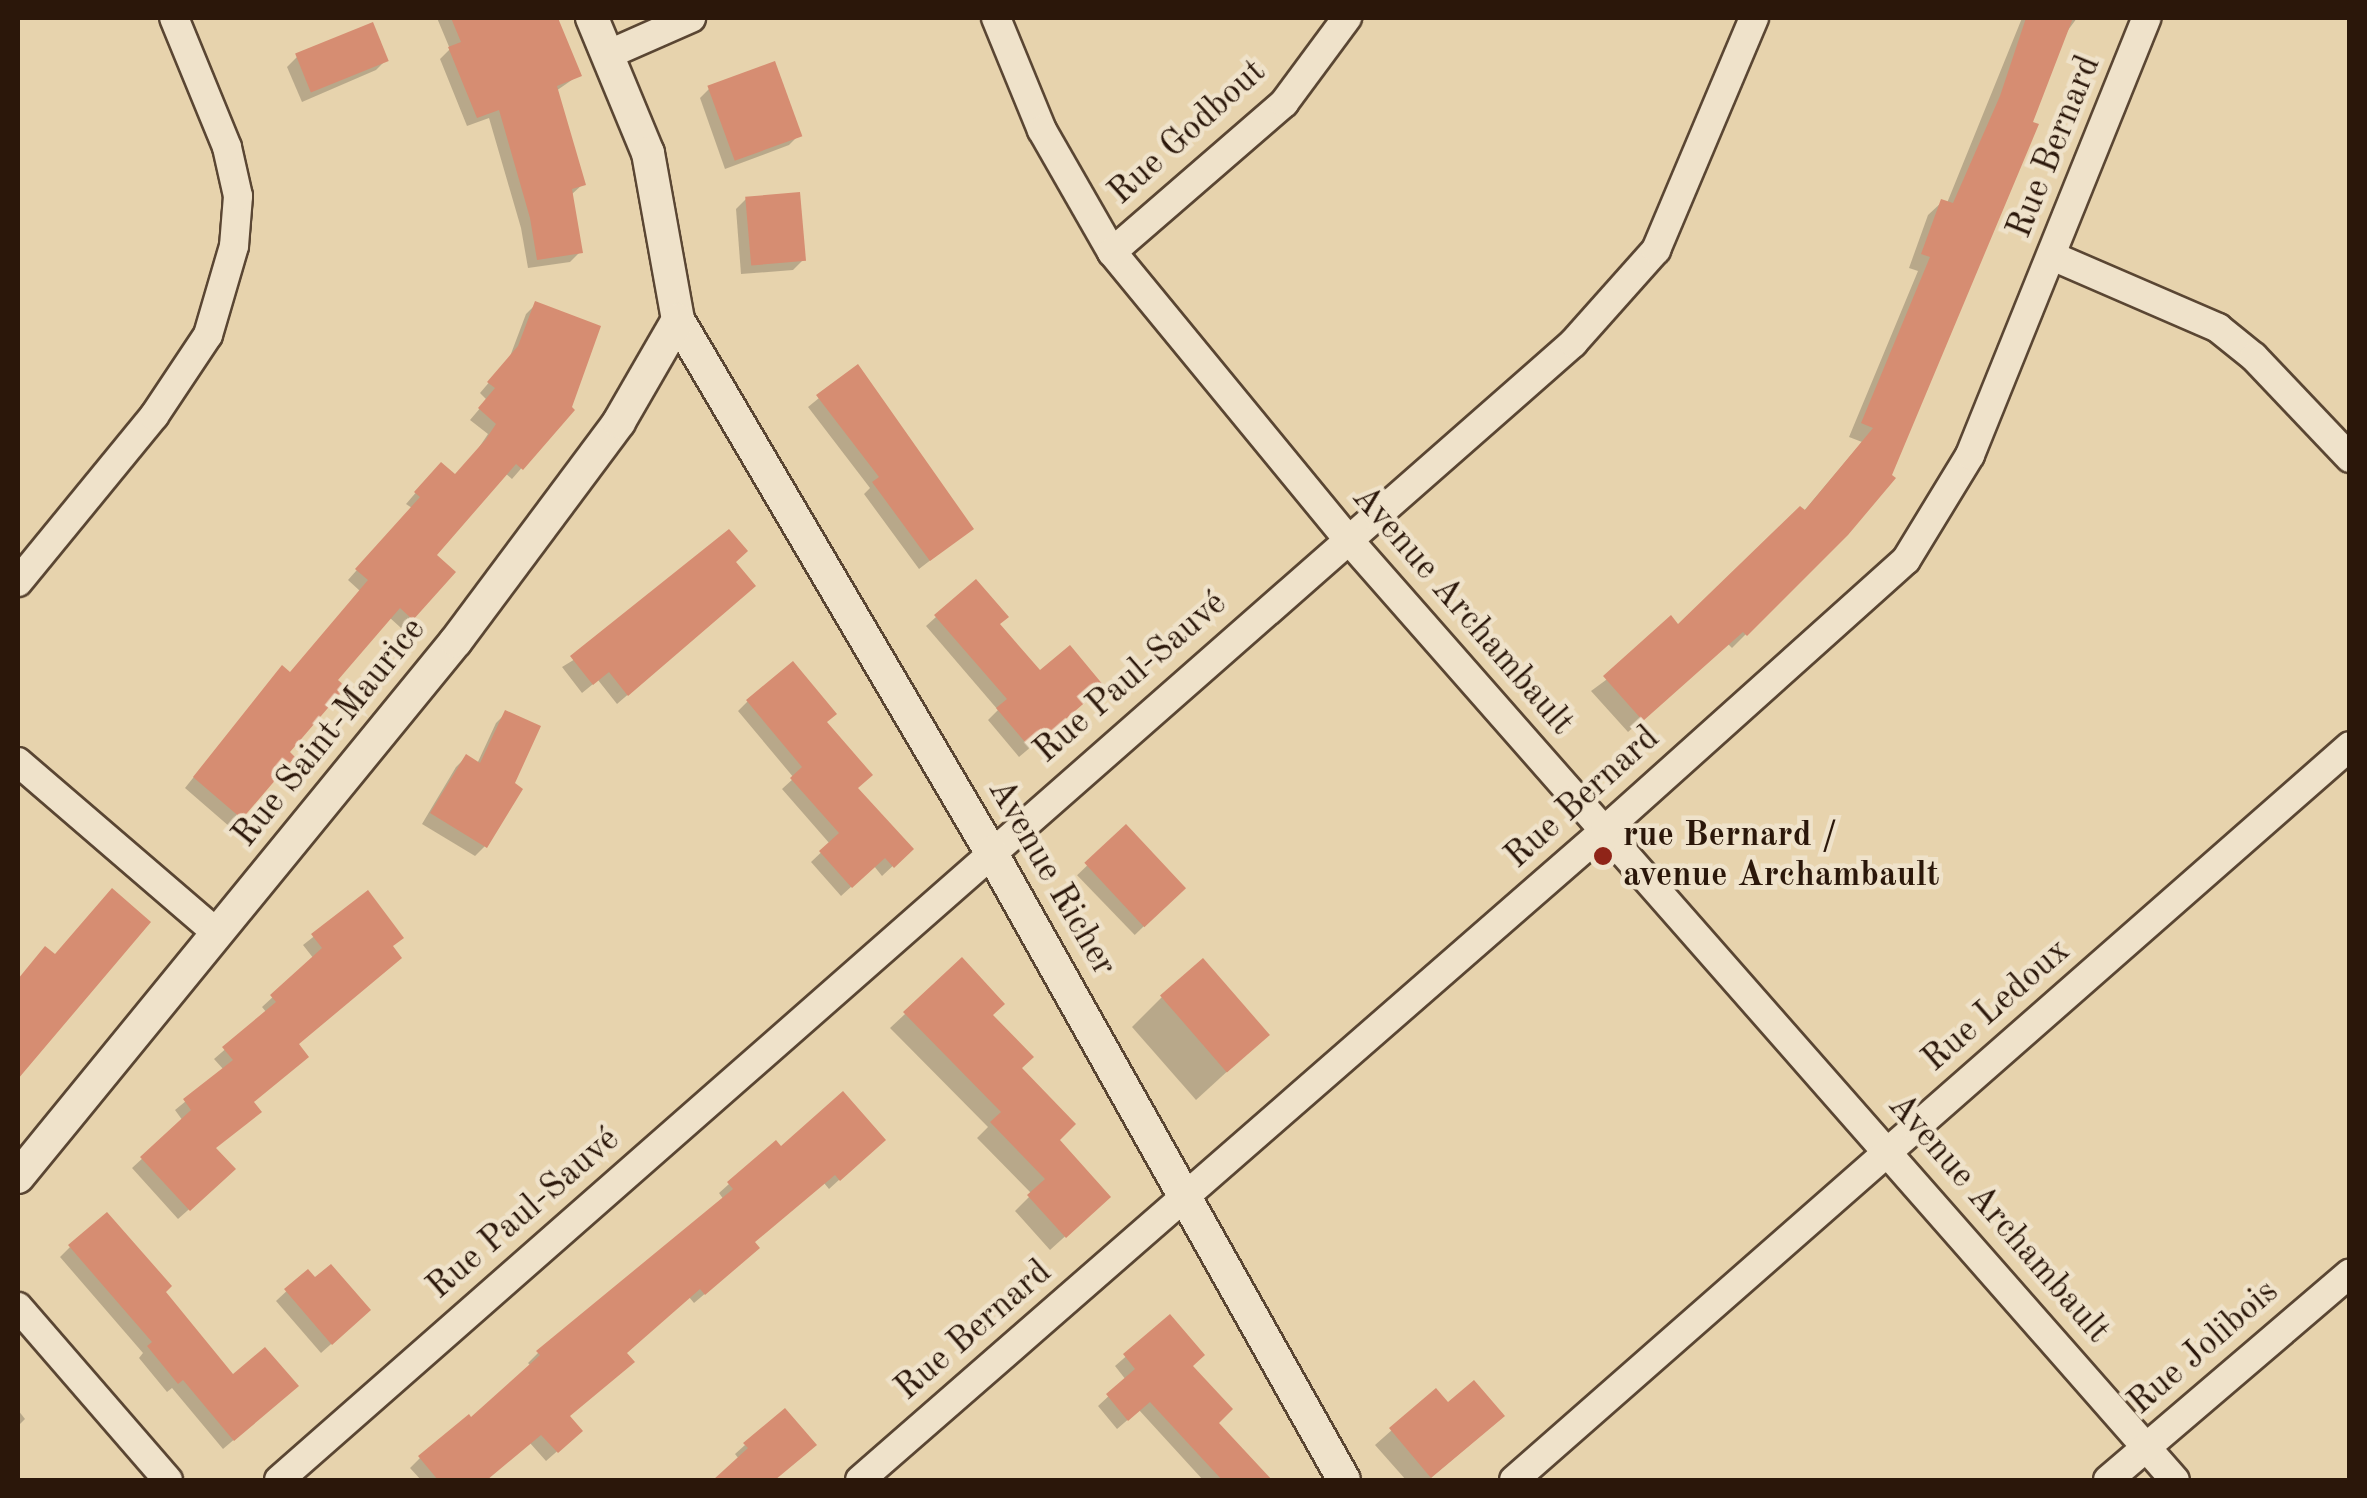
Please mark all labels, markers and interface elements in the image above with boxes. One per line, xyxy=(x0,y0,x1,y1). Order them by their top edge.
street label: Rue Bernard xyxy=(1999,50,2111,244)
street label: Rue Godbout xyxy=(1101,52,1275,214)
street label: Avenue Archambault xyxy=(1342,478,1582,744)
street label: Rue Paul-Sauvé xyxy=(1026,583,1236,773)
street label: Rue Saint-Maurice xyxy=(225,610,435,856)
street label: Rue Bernard xyxy=(1497,718,1669,878)
street label: Avenue Richer xyxy=(978,772,1124,984)
place label: rue Bernard / avenue Archambault xyxy=(1623,815,1940,897)
marker: rue Bernard / avenue Archambault xyxy=(1592,845,1614,867)
street label: Rue Ledoux xyxy=(1915,931,2079,1081)
street label: Avenue Archambault xyxy=(1878,1086,2118,1352)
street label: Rue Paul-Sauvé xyxy=(419,1119,629,1309)
street label: Rue Bernard xyxy=(887,1252,1061,1410)
street label: Rue Jolibois xyxy=(2121,1272,2287,1424)

